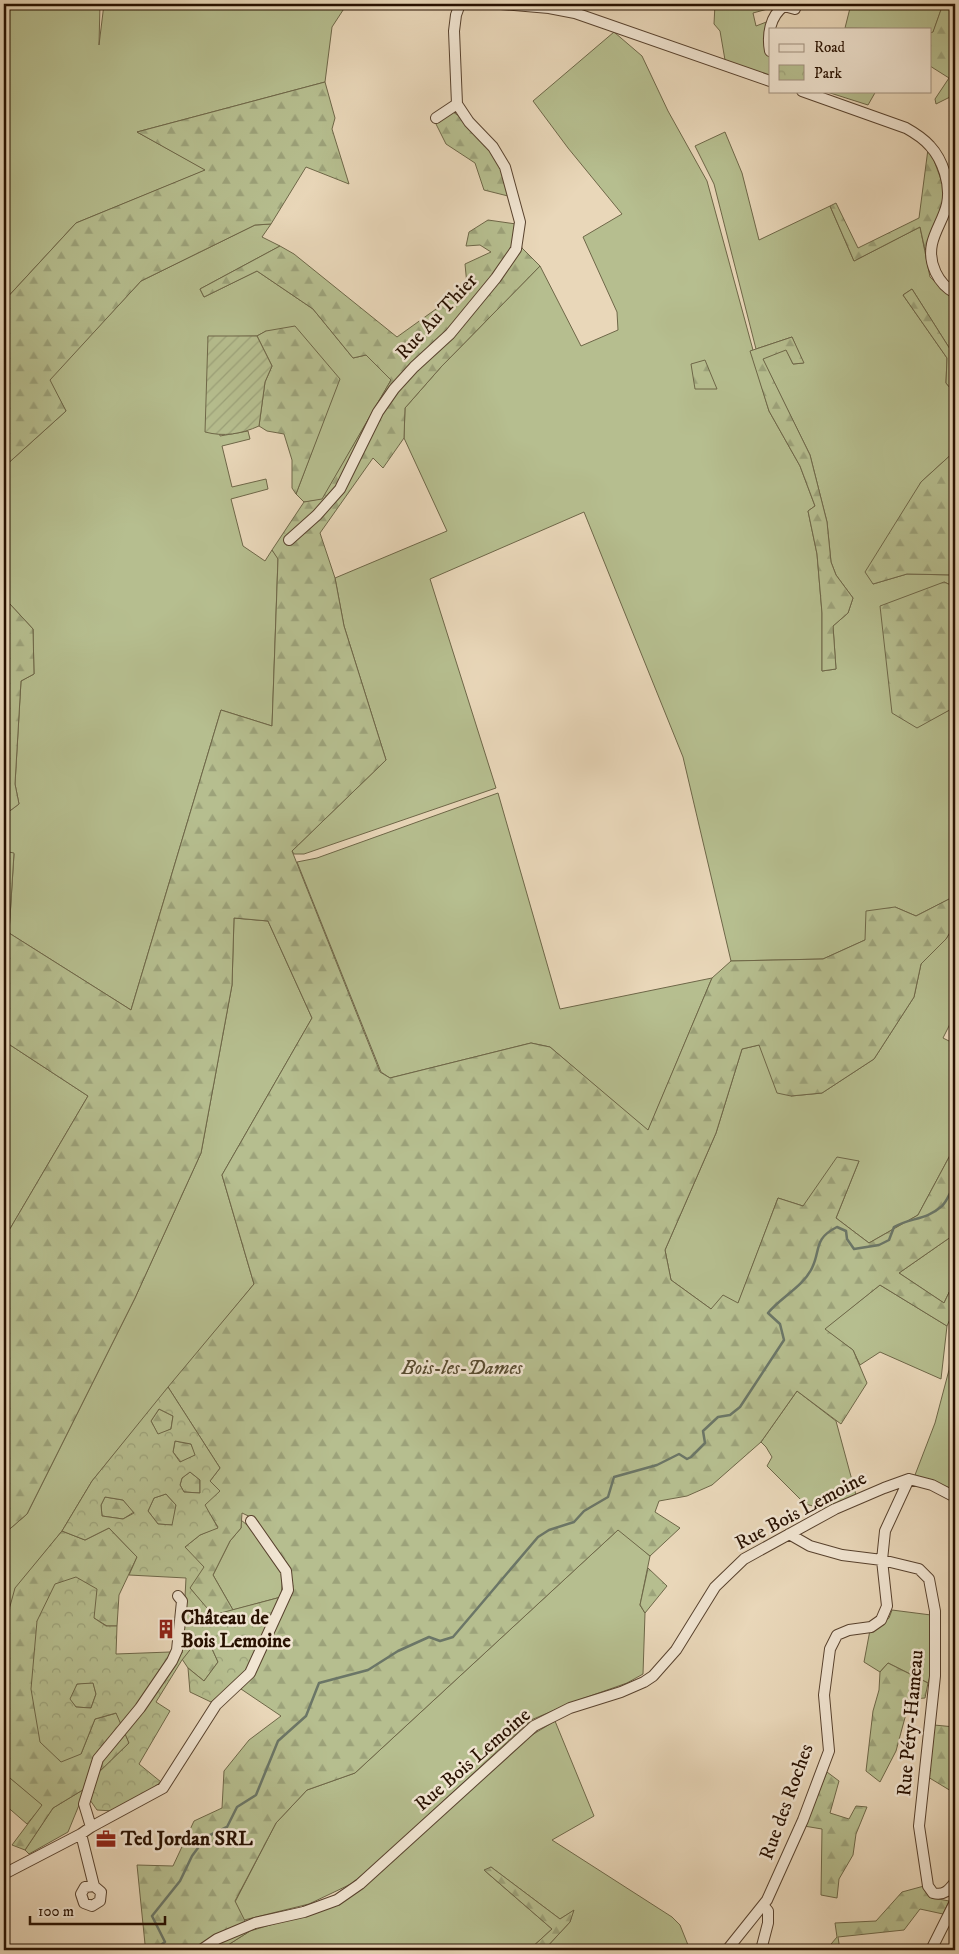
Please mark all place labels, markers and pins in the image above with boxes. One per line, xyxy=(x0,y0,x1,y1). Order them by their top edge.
place label: Château de Bois Lemoine xyxy=(181,1606,291,1654)
building icon: Château de Bois Lemoine xyxy=(155,1618,177,1640)
place label: Ted Jordan SRL xyxy=(120,1827,253,1852)
office icon: Ted Jordan SRL xyxy=(95,1828,117,1850)

